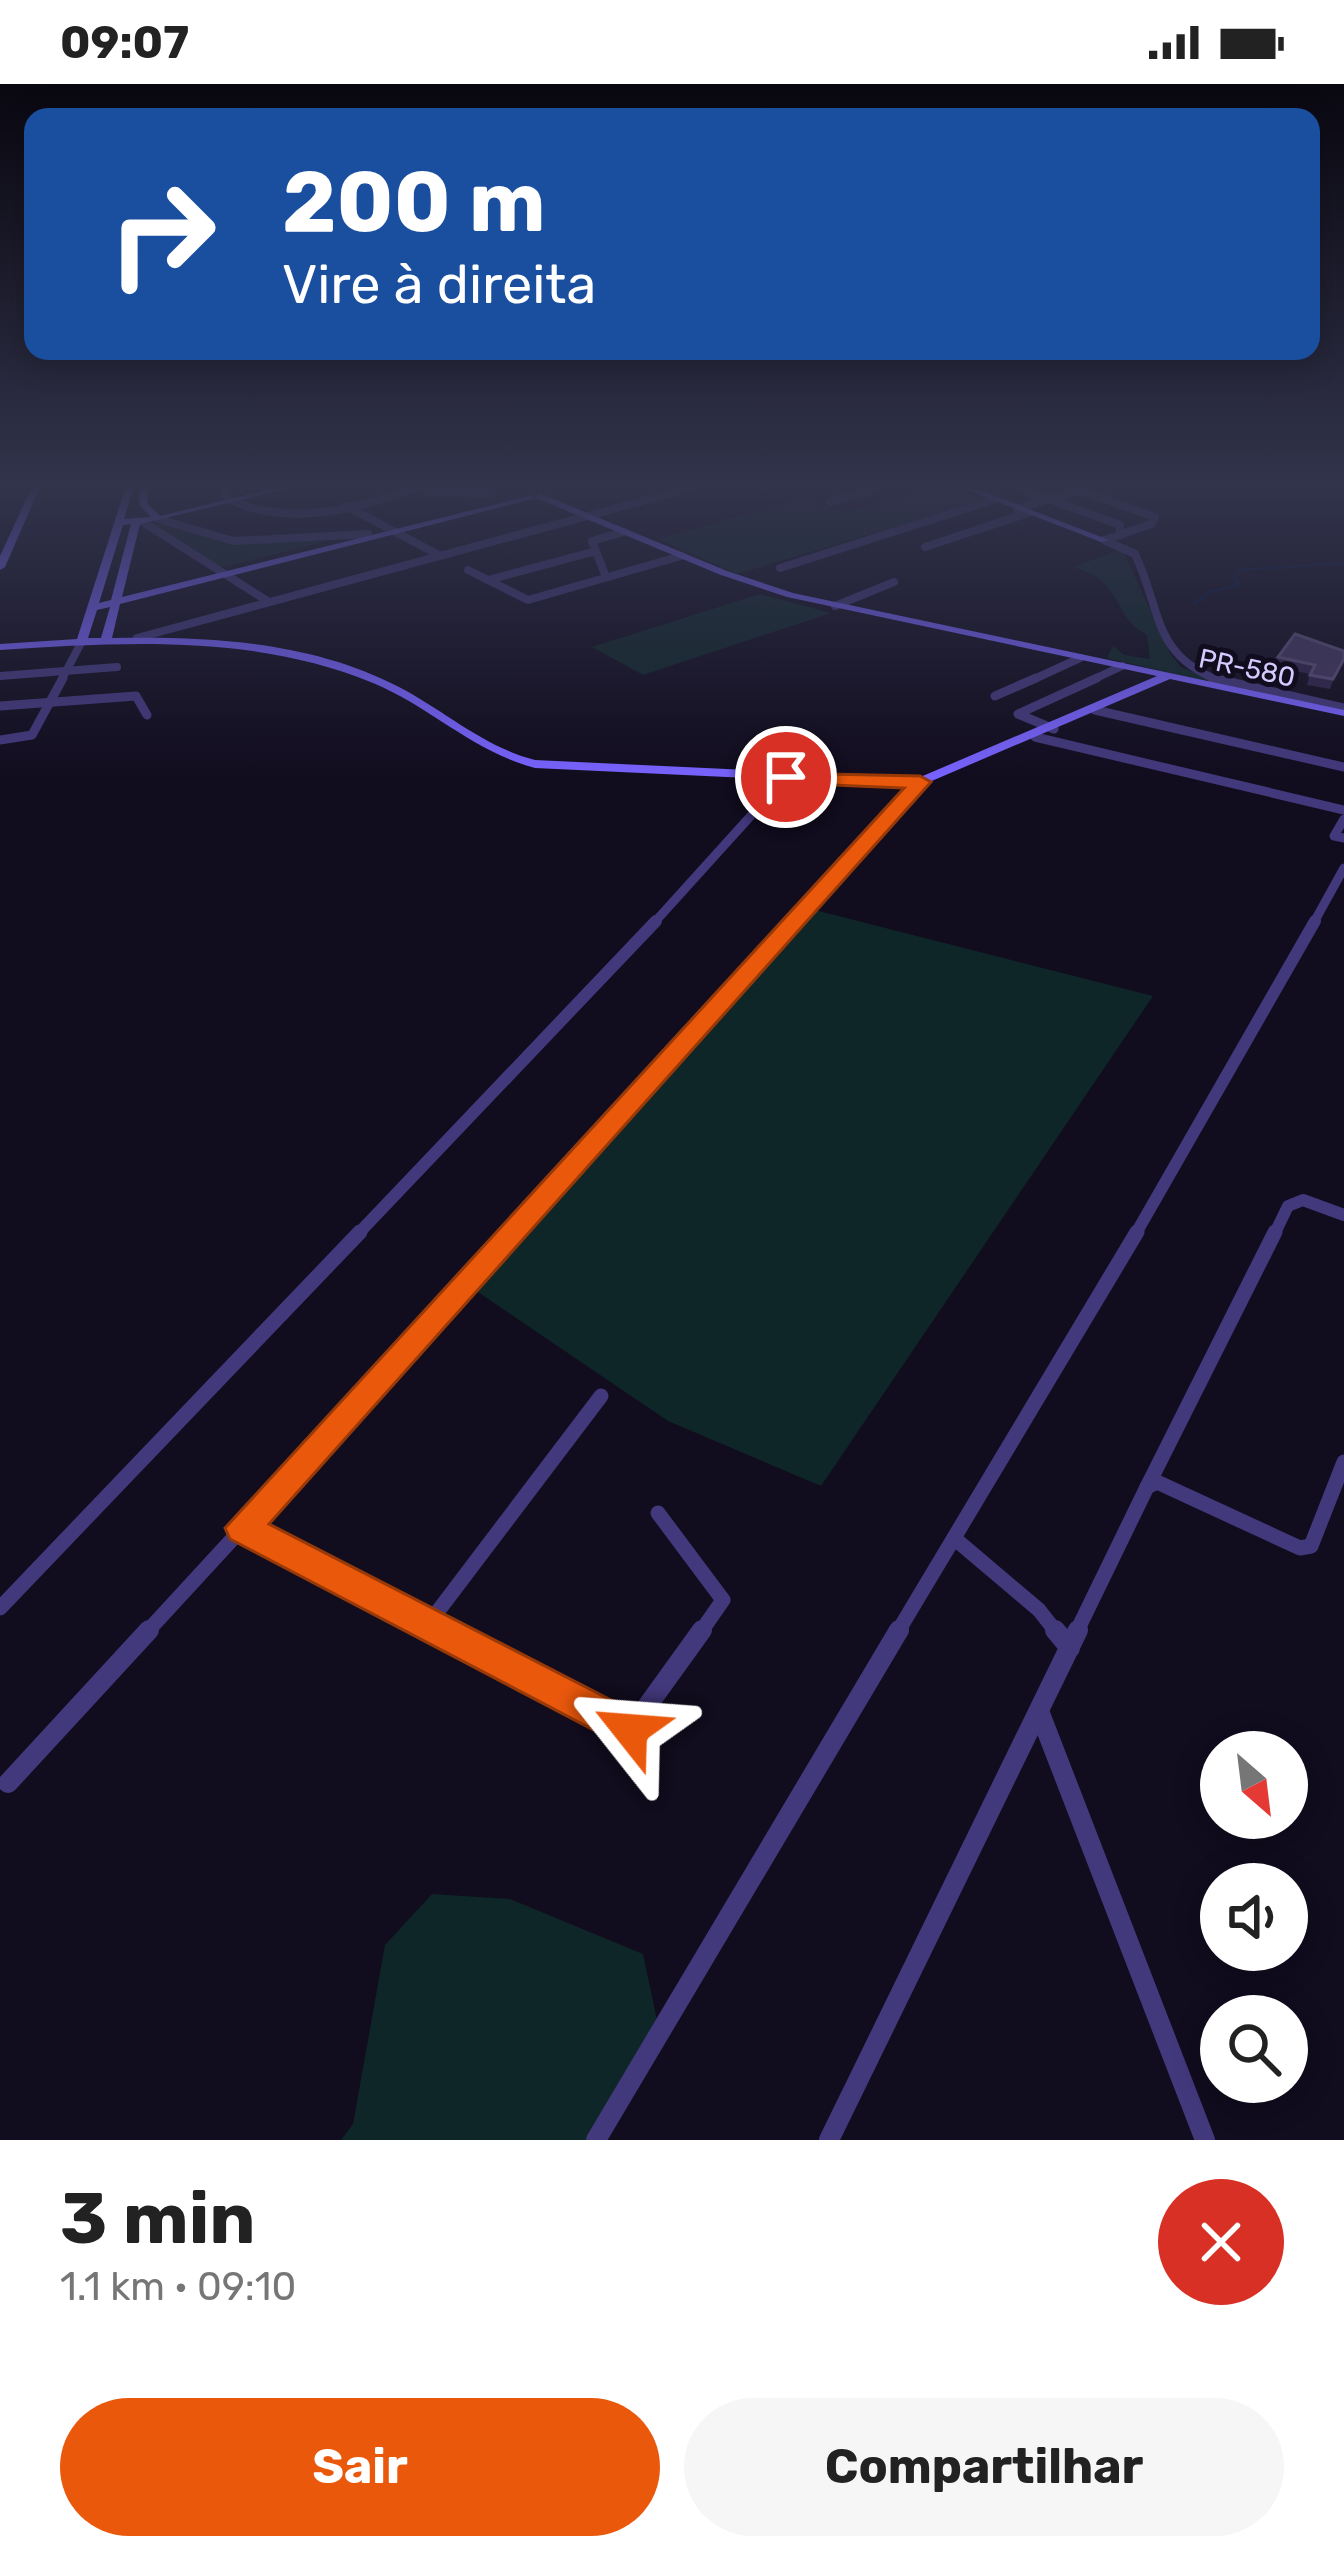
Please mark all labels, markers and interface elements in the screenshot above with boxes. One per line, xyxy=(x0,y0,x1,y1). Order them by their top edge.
text: 09:07 xyxy=(60,16,189,69)
text: 200 m xyxy=(282,152,546,252)
icon: right xyxy=(84,156,240,312)
text: Vire à direita xyxy=(282,253,596,317)
street label: PR-580 xyxy=(1196,642,1298,694)
pin xyxy=(735,726,837,828)
icon: arrive xyxy=(753,744,819,810)
position arrow xyxy=(567,1667,693,1793)
north arrow xyxy=(1200,1731,1308,1839)
map controls xyxy=(1200,1731,1308,2103)
button: sound xyxy=(1200,1863,1308,1971)
button: search xyxy=(1200,1995,1308,2103)
text: 3 min xyxy=(60,2176,256,2261)
button: close xyxy=(1158,2179,1284,2305)
text: 1.1 km · 09:10 xyxy=(60,2264,296,2310)
button: Sair xyxy=(60,2398,660,2536)
button: Compartilhar xyxy=(684,2398,1284,2536)

